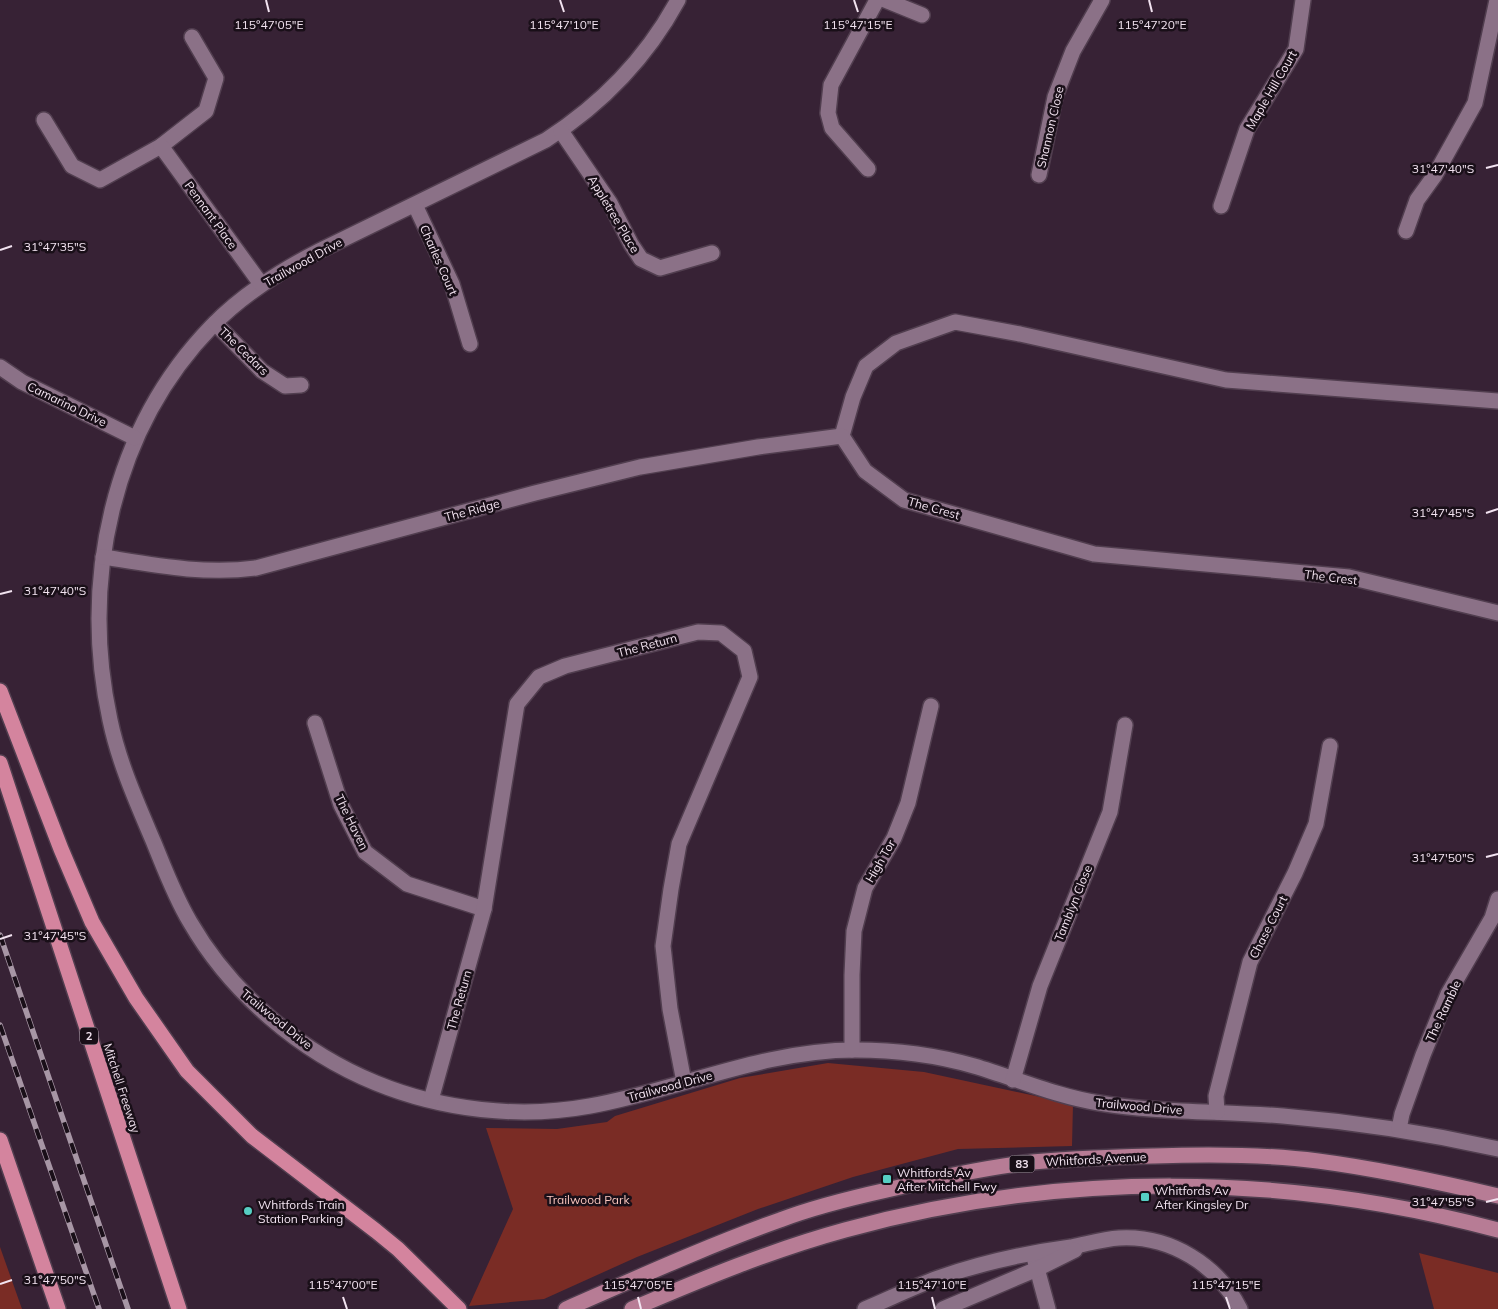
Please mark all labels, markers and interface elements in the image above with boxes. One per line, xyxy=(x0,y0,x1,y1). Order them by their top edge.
text: 115°47'05"E xyxy=(234,17,304,32)
text: 115°47'10"E xyxy=(529,17,599,32)
text: 115°47'15"E xyxy=(823,17,893,32)
text: 115°47'20"E xyxy=(1117,17,1187,32)
street label: Maple Hill Court xyxy=(1242,48,1300,132)
street label: Shannon Close xyxy=(1033,85,1067,169)
text: 31°47'40"S xyxy=(1412,161,1474,176)
street label: Appletree Place xyxy=(585,173,643,255)
street label: Pennant Place xyxy=(181,178,241,252)
street label: Charles Court xyxy=(417,222,461,298)
street label: Trailwood Drive xyxy=(261,234,345,290)
text: 31°47'35"S xyxy=(24,239,86,254)
street label: The Cedars xyxy=(216,324,272,378)
street label: Camarino Drive xyxy=(25,378,109,430)
street label: The Crest xyxy=(906,493,962,523)
street label: The Ridge xyxy=(443,495,501,525)
text: 31°47'45"S xyxy=(1412,505,1474,520)
street label: The Crest xyxy=(1304,566,1358,588)
text: 31°47'40"S xyxy=(24,583,86,598)
street label: The Return xyxy=(616,630,678,660)
street label: The Haven xyxy=(332,792,372,852)
street label: High Tor xyxy=(862,836,899,885)
text: 31°47'50"S xyxy=(1412,850,1474,865)
street label: Tamblyn Close xyxy=(1051,863,1095,943)
street label: Chase Court xyxy=(1246,893,1290,961)
text: 31°47'45"S xyxy=(24,928,86,943)
street label: The Return xyxy=(443,969,475,1031)
street label: The Ramble xyxy=(1422,978,1464,1044)
street label: Trailwood Drive xyxy=(239,986,315,1052)
road number: 2 xyxy=(80,1028,98,1044)
street label: Mitchell Freeway xyxy=(100,1041,144,1135)
street label: Trailwood Drive xyxy=(626,1068,714,1104)
street label: Trailwood Drive xyxy=(1095,1095,1183,1117)
street label: Whitfords Avenue xyxy=(1045,1149,1147,1169)
road number: 83 xyxy=(1010,1156,1034,1172)
place label: Whitfords Av After Mitchell Fwy xyxy=(897,1165,998,1194)
marker: Whitfords Av After Mitchell Fwy xyxy=(881,1173,893,1185)
place label: Whitfords Av After Kingsley Dr xyxy=(1155,1183,1249,1212)
marker: Whitfords Av After Kingsley Dr xyxy=(1139,1191,1151,1203)
park label: Trailwood Park xyxy=(546,1192,630,1207)
text: 31°47'55"S xyxy=(1412,1194,1474,1209)
place label: Whitfords Train Station Parking xyxy=(258,1197,344,1226)
marker: Whitfords Train Station Parking xyxy=(242,1205,254,1217)
text: 31°47'50"S xyxy=(24,1272,86,1287)
text: 115°47'00"E xyxy=(308,1277,378,1292)
text: 115°47'05"E xyxy=(603,1277,673,1292)
text: 115°47'10"E xyxy=(897,1277,967,1292)
text: 115°47'15"E xyxy=(1191,1277,1261,1292)

